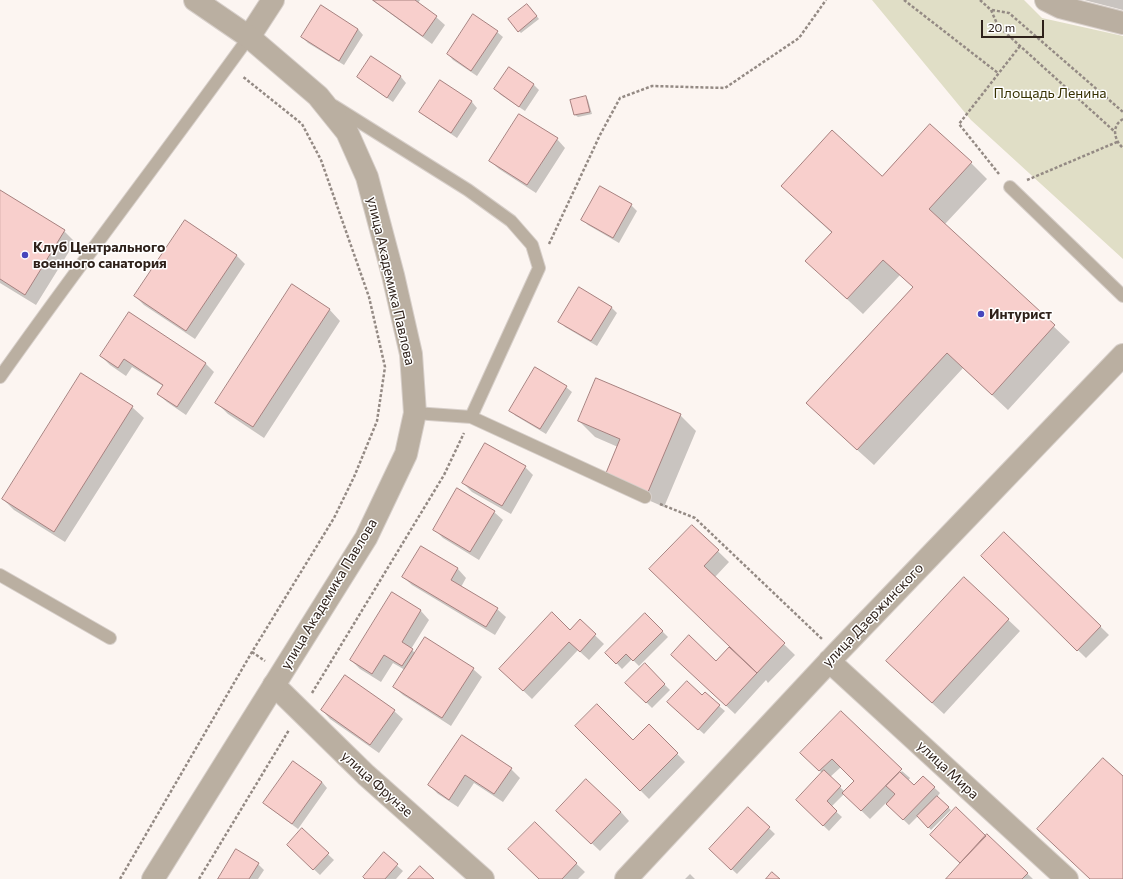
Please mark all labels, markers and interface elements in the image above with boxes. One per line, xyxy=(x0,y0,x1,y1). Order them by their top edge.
scale bar xyxy=(983,12,1046,38)
text: 20 m xyxy=(988,20,1015,34)
park label: Площадь Ленина xyxy=(993,85,1107,101)
street label: улица Академика Павлова xyxy=(363,195,419,367)
place label: Клуб Центрального военного санатория xyxy=(33,239,167,272)
marker: Клуб Центрального военного санатория xyxy=(20,250,30,260)
place label: Интурист xyxy=(989,306,1052,322)
marker: Интурист xyxy=(976,309,986,319)
street label: улица Академика Павлова xyxy=(277,516,381,672)
street label: улица Дзержинского xyxy=(819,560,927,670)
street label: улица Мира xyxy=(914,737,982,803)
street label: улица Фрунзе xyxy=(338,748,416,820)

